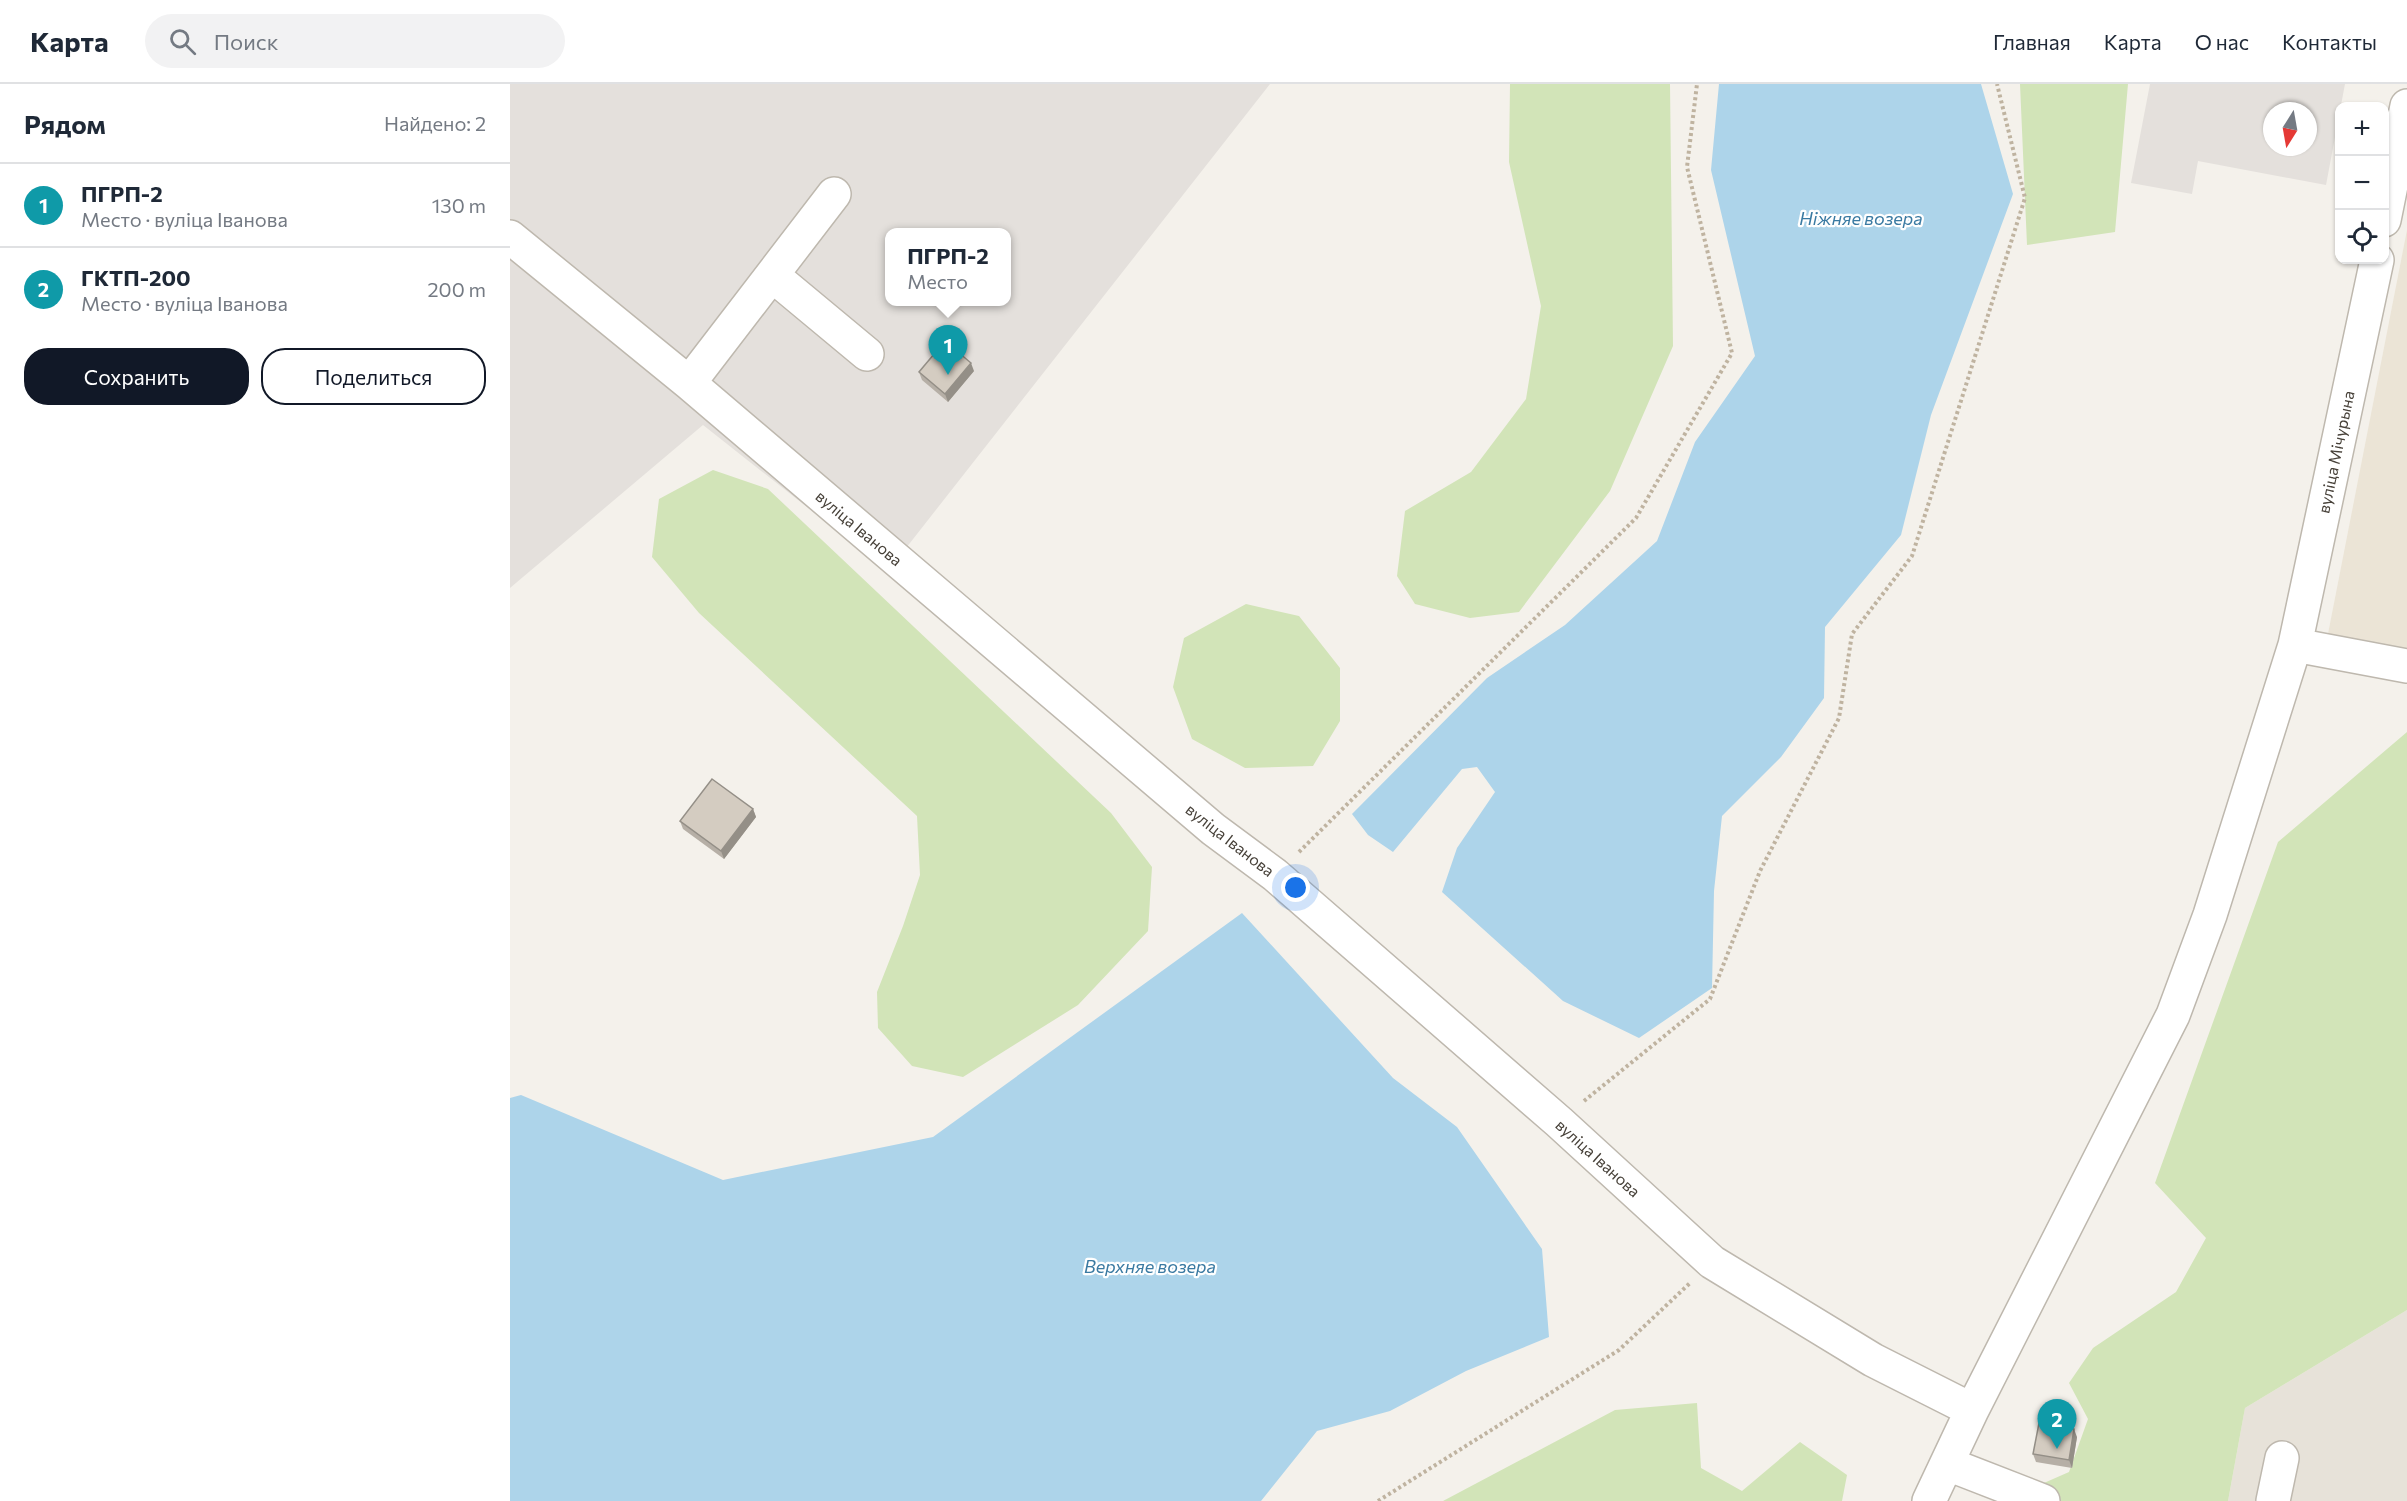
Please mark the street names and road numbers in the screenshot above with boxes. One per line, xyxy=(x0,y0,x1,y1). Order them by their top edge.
street label: вуліца Мічурына xyxy=(2313,389,2358,515)
street label: вуліца Іванова xyxy=(812,486,906,569)
street label: вуліца Іванова xyxy=(1182,799,1278,880)
street label: вуліца Іванова xyxy=(1552,1115,1644,1200)

